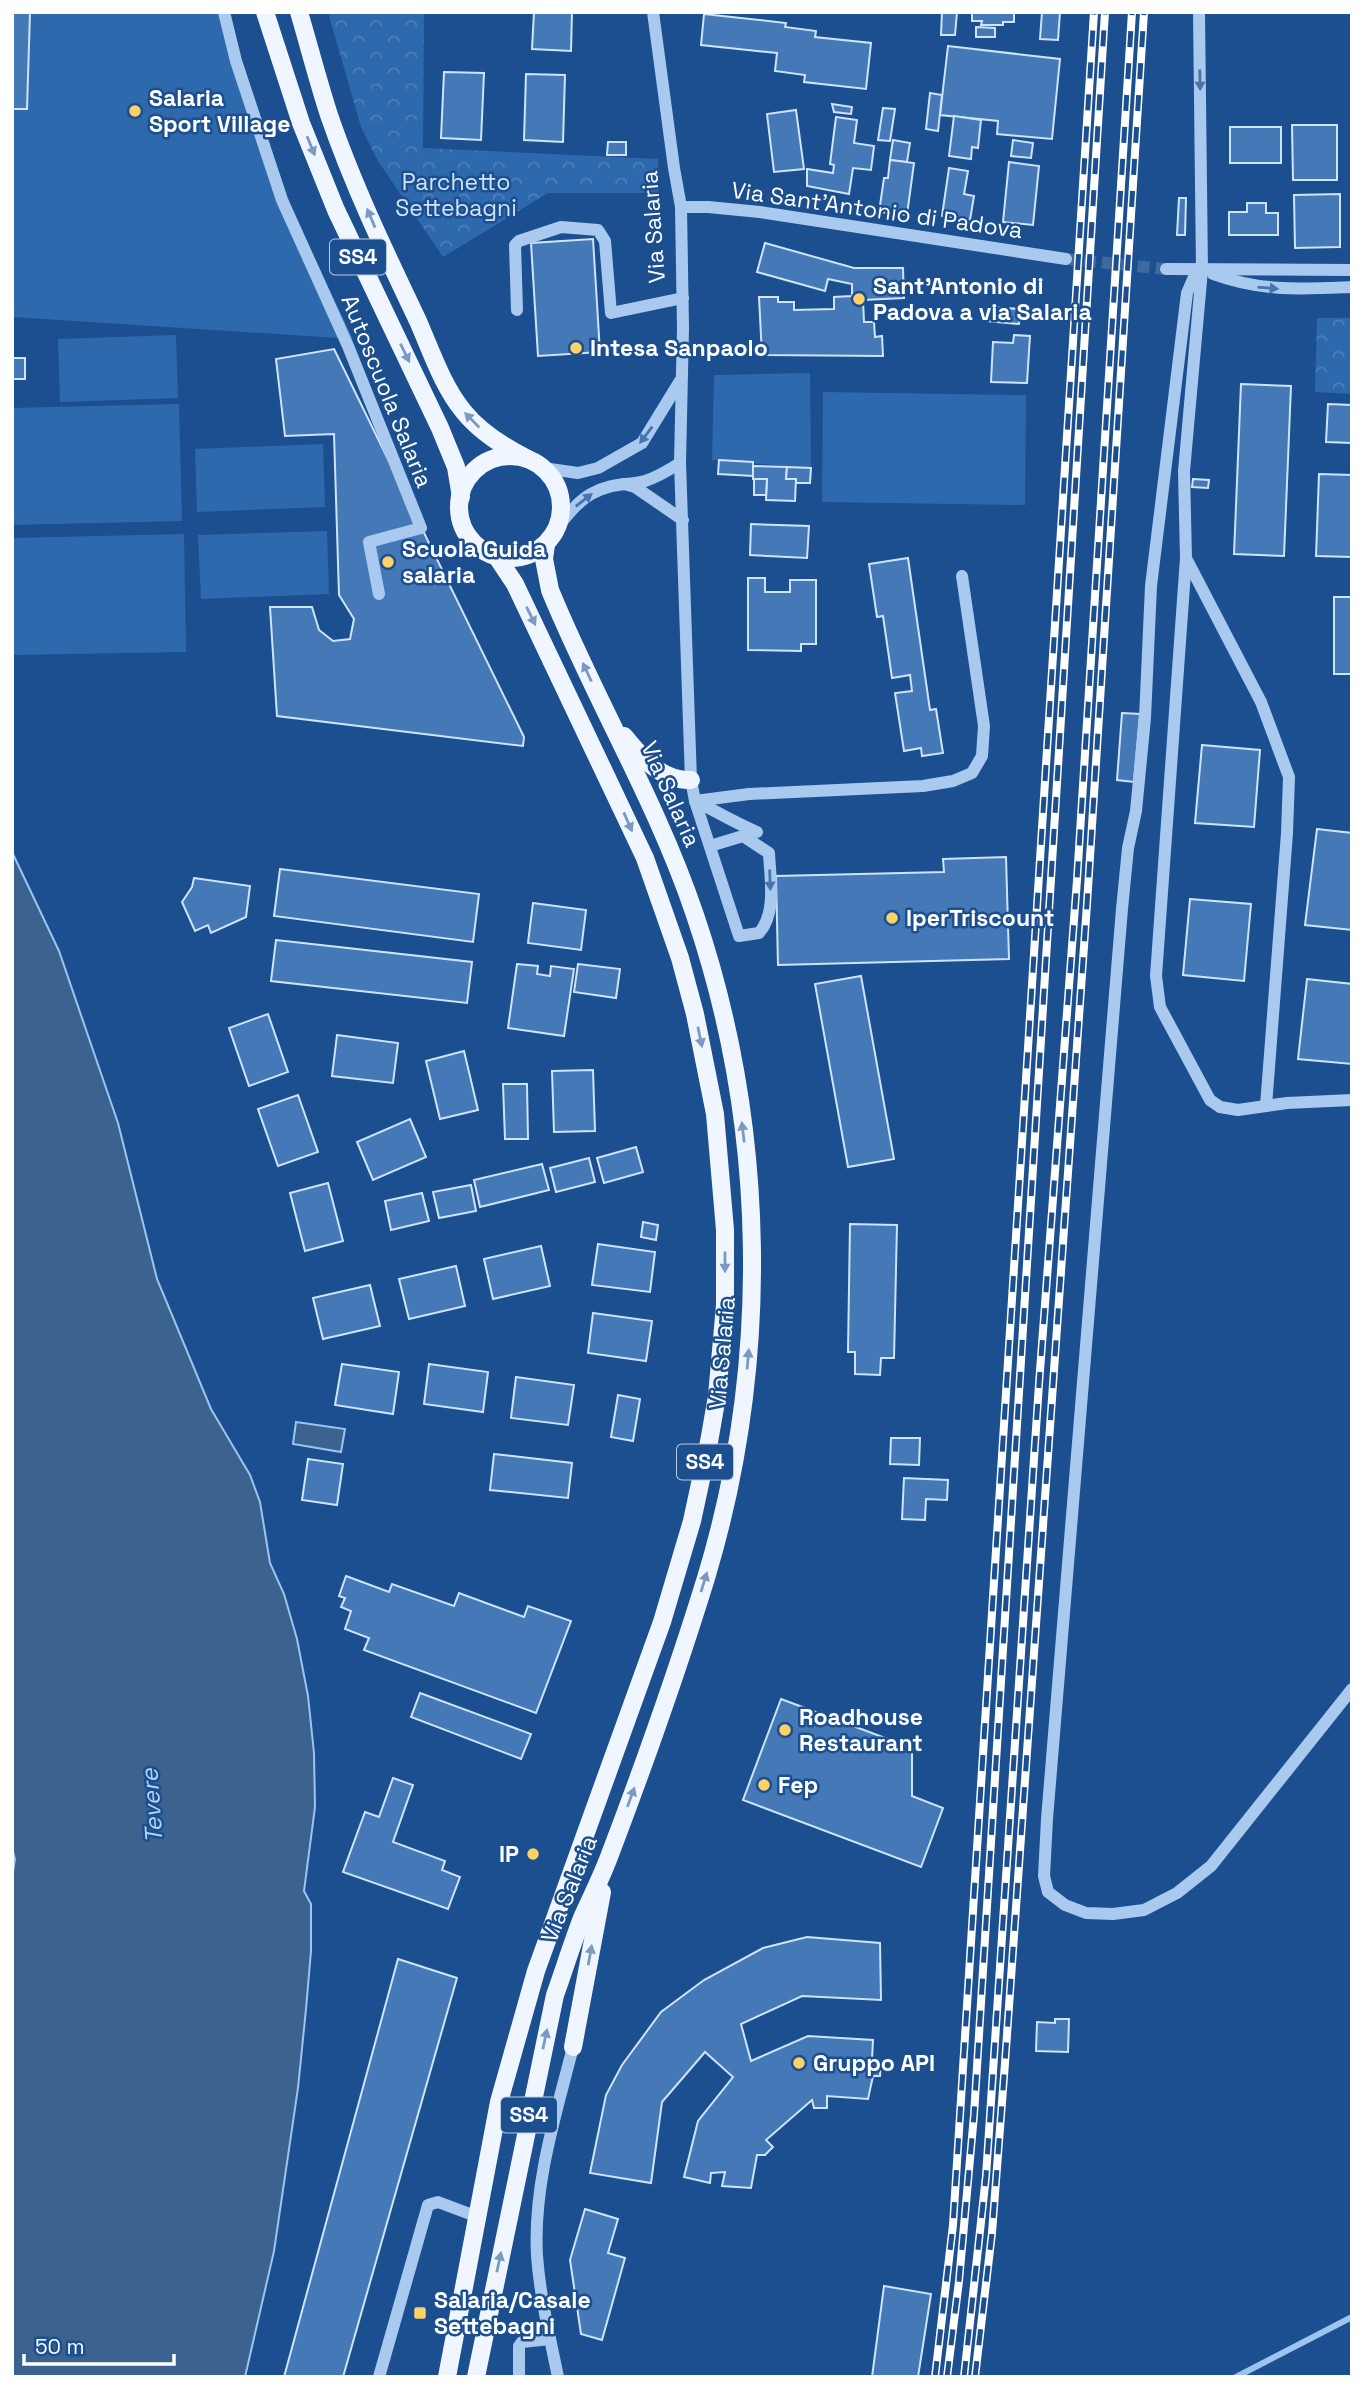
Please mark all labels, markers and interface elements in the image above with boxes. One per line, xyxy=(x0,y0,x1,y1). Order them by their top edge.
one-way arrow xyxy=(1194,70,1206,92)
place label: Salaria Sport Village xyxy=(149,83,290,139)
marker: Salaria Sport Village xyxy=(127,103,143,119)
one-way arrow xyxy=(305,136,316,157)
park label: Parchetto Settebagni xyxy=(395,167,517,223)
street label: Via Salaria xyxy=(634,170,672,284)
street label: Via Sant'Antonio di Padova xyxy=(729,175,1025,245)
one-way arrow xyxy=(365,207,376,228)
road number: SS4 xyxy=(330,240,386,274)
place label: Sant'Antonio di Padova a via Salaria xyxy=(873,271,1092,327)
one-way arrow xyxy=(1257,283,1279,294)
street label: Autoscuola Salaria xyxy=(335,290,439,492)
marker: Sant'Antonio di Padova a via Salaria xyxy=(851,291,867,307)
place label: Intesa Sanpaolo xyxy=(590,333,768,363)
marker: Intesa Sanpaolo xyxy=(568,340,584,356)
one-way arrow xyxy=(399,343,410,363)
one-way arrow xyxy=(464,413,481,429)
one-way arrow xyxy=(639,426,654,444)
one-way arrow xyxy=(575,492,593,507)
place label: Scuola Guida salaria xyxy=(402,534,546,590)
marker: Scuola Guida salaria xyxy=(380,554,396,570)
one-way arrow xyxy=(525,606,536,626)
one-way arrow xyxy=(581,662,593,682)
street label: Via Salaria xyxy=(634,736,708,852)
one-way arrow xyxy=(623,811,634,832)
one-way arrow xyxy=(765,869,776,891)
place label: IperTriscount xyxy=(906,903,1054,933)
marker: IperTriscount xyxy=(884,910,900,926)
one-way arrow xyxy=(695,1026,706,1048)
one-way arrow xyxy=(738,1121,749,1143)
one-way arrow xyxy=(719,1252,731,1274)
street label: Via Salaria xyxy=(702,1296,742,1410)
one-way arrow xyxy=(743,1348,754,1370)
road number: SS4 xyxy=(677,1444,733,1480)
one-way arrow xyxy=(700,1571,710,1592)
place label: Roadhouse Restaurant xyxy=(799,1702,923,1758)
marker: Roadhouse Restaurant xyxy=(777,1722,793,1738)
water label: Tevere xyxy=(133,1767,170,1844)
place label: Fep xyxy=(778,1770,818,1800)
marker: Fep xyxy=(756,1777,772,1793)
one-way arrow xyxy=(626,1786,637,1807)
street label: Via Salaria xyxy=(534,1831,604,1947)
place label: IP xyxy=(499,1839,519,1869)
marker: IP xyxy=(525,1846,541,1862)
one-way arrow xyxy=(585,1944,596,1966)
one-way arrow xyxy=(540,2028,551,2050)
place label: Gruppo API xyxy=(813,2048,935,2078)
marker: Gruppo API xyxy=(791,2055,807,2071)
road number: SS4 xyxy=(501,2098,557,2132)
one-way arrow xyxy=(494,2251,505,2273)
place label: Salaria/Casale Settebagni xyxy=(434,2285,591,2341)
marker: Salaria/Casale Settebagni xyxy=(412,2305,428,2321)
scale bar xyxy=(24,2322,175,2366)
text: 50 m xyxy=(35,2333,85,2360)

